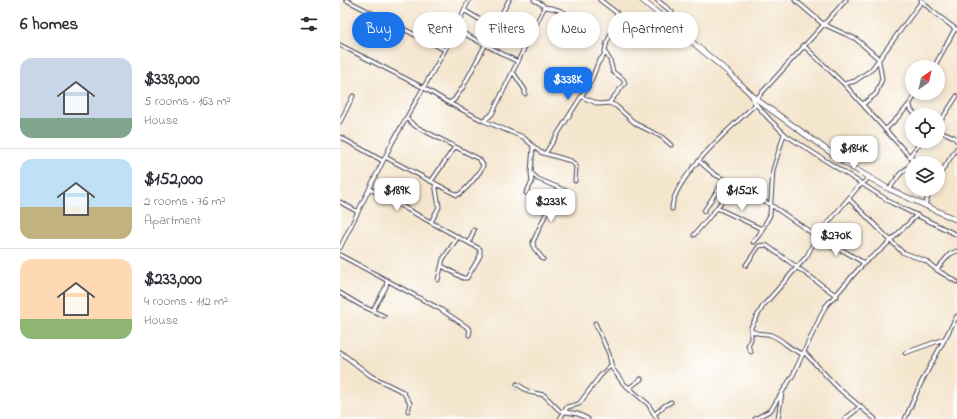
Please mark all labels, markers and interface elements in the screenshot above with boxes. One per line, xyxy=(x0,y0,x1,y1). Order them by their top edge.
text: 6 homes xyxy=(20,12,78,37)
chip: Buy xyxy=(352,12,405,48)
chip: Rent xyxy=(413,12,467,48)
chip: Filters xyxy=(475,12,539,48)
chip: New xyxy=(547,12,600,48)
chip: Apartment xyxy=(608,12,698,48)
icon: filters xyxy=(298,13,320,35)
north arrow xyxy=(905,60,945,100)
map controls xyxy=(905,60,945,196)
text: $338,000 xyxy=(144,67,200,92)
pin: $338K xyxy=(540,67,596,101)
text: $338K xyxy=(553,70,583,89)
icon: home xyxy=(52,74,100,122)
text: 5 rooms · 163 m² xyxy=(144,92,231,111)
button: locate xyxy=(905,108,945,148)
text: House xyxy=(144,111,178,130)
pin: $184K xyxy=(826,136,882,170)
text: $184K xyxy=(840,139,868,158)
button: layers xyxy=(905,156,945,196)
text: $152,000 xyxy=(144,167,203,192)
icon: home xyxy=(52,175,100,223)
pin: $189K xyxy=(369,178,425,212)
pin: $152K xyxy=(714,178,770,212)
text: $189K xyxy=(383,181,411,200)
text: $152K xyxy=(726,181,758,200)
pin: $233K xyxy=(523,189,579,223)
text: 2 rooms · 76 m² xyxy=(144,192,226,211)
text: $233K xyxy=(535,192,567,211)
text: Apartment xyxy=(144,211,201,230)
pin: $270K xyxy=(808,223,864,257)
text: $270K xyxy=(820,226,852,245)
text: $233,000 xyxy=(144,267,202,292)
icon: home xyxy=(52,275,100,323)
text: 4 rooms · 112 m² xyxy=(144,292,228,311)
text: House xyxy=(144,311,178,330)

